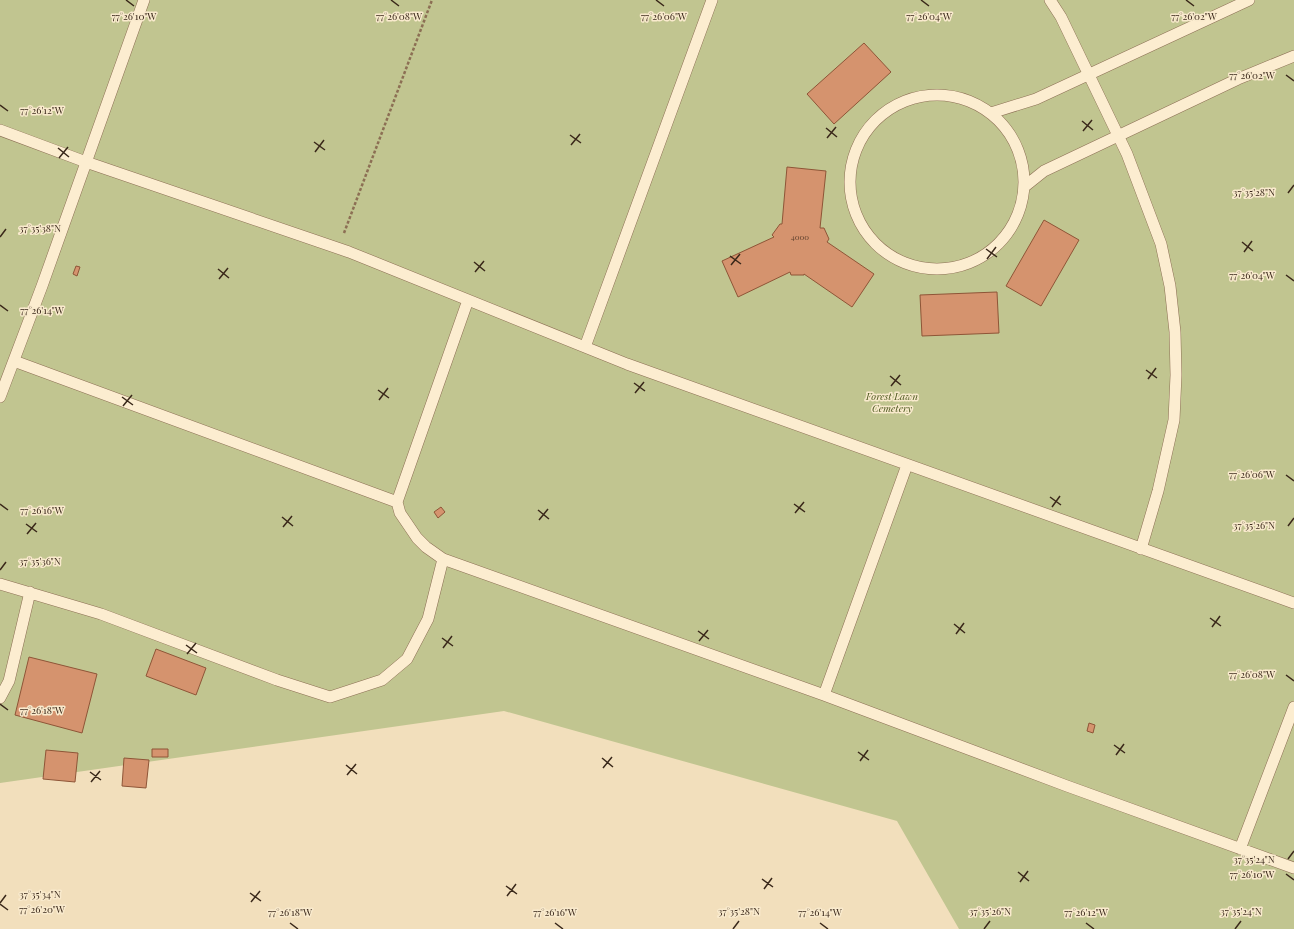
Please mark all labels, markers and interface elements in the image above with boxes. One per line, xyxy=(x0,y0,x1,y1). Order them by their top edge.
text: 77°26'10"W xyxy=(112,9,157,23)
text: 77°26'08"W xyxy=(376,9,423,23)
text: 77°26'06"W xyxy=(641,9,688,23)
text: 77°26'04"W xyxy=(906,9,953,23)
text: 77°26'02"W xyxy=(1171,9,1218,23)
text: 77°26'02"W xyxy=(1229,68,1276,82)
text: 77°26'12"W xyxy=(20,103,65,117)
text: 37°35'28"N xyxy=(1233,185,1275,199)
text: 37°35'38"N xyxy=(19,221,61,235)
house number: 4000 xyxy=(791,231,809,242)
text: 77°26'04"W xyxy=(1229,268,1276,282)
text: 77°26'14"W xyxy=(20,303,65,317)
park label: Forest Lawn Cemetery xyxy=(865,389,918,415)
text: 77°26'06"W xyxy=(1229,467,1276,481)
text: 77°26'16"W xyxy=(20,503,65,517)
text: 37°35'26"N xyxy=(1233,518,1275,532)
text: 37°35'36"N xyxy=(19,554,61,568)
text: 77°26'08"W xyxy=(1229,667,1276,681)
text: 77°26'18"W xyxy=(20,703,65,717)
text: 37°35'24"N xyxy=(1233,852,1275,866)
text: 77°26'10"W xyxy=(1230,867,1275,881)
text: 37°35'34"N xyxy=(19,887,61,901)
text: 77°26'20"W xyxy=(19,902,66,916)
text: 37°35'28"N xyxy=(718,904,760,918)
text: 37°35'26"N xyxy=(969,904,1011,918)
text: 37°35'24"N xyxy=(1220,904,1262,918)
text: 77°26'18"W xyxy=(268,905,313,919)
text: 77°26'16"W xyxy=(533,905,578,919)
text: 77°26'14"W xyxy=(798,905,843,919)
text: 77°26'12"W xyxy=(1064,905,1109,919)

